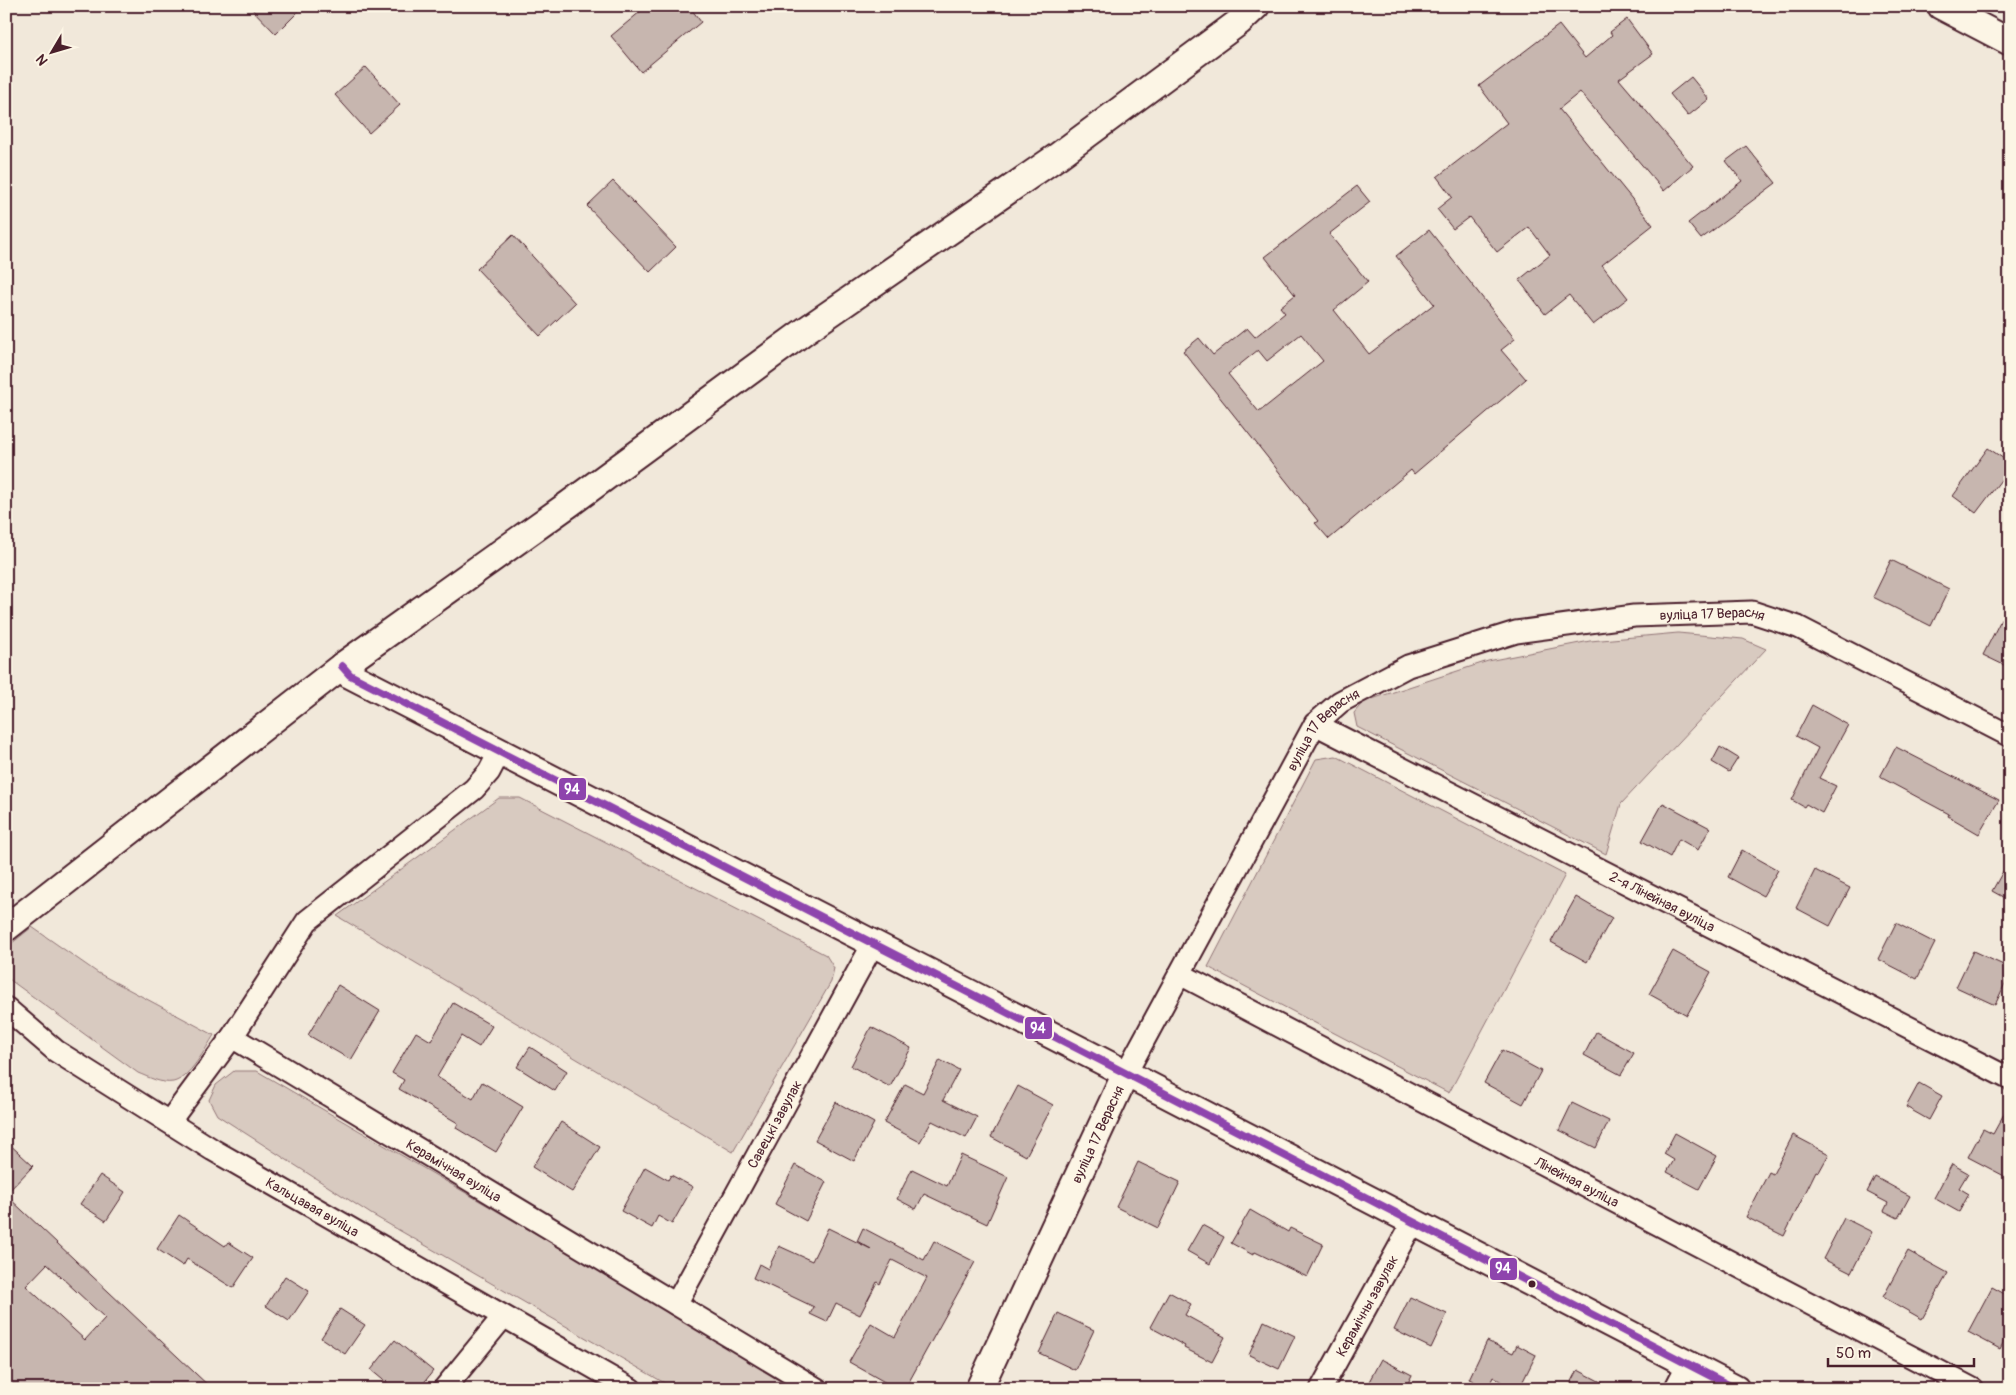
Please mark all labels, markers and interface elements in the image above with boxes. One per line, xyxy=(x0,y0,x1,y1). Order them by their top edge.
north arrow xyxy=(28,28,78,78)
text: N xyxy=(33,51,52,69)
street label: вуліца 17 Верасня xyxy=(1659,604,1767,624)
street label: вуліца 17 Верасня xyxy=(1283,685,1362,774)
line badge: 94 xyxy=(558,777,587,801)
text: 94 xyxy=(564,781,581,798)
street label: 2-я Лінейная вуліца xyxy=(1607,867,1718,935)
line badge: 94 xyxy=(1024,1016,1053,1040)
text: 94 xyxy=(1030,1020,1047,1037)
street label: Савецкі завулак xyxy=(743,1077,805,1171)
street label: вуліца 17 Верасня xyxy=(1068,1083,1128,1186)
street label: Керамічная вуліца xyxy=(403,1135,505,1206)
street label: Лінейная вуліца xyxy=(1531,1152,1622,1211)
street label: Кальцавая вуліца xyxy=(263,1173,362,1240)
street label: Керамічны завулак xyxy=(1332,1252,1402,1359)
line badge: 94 xyxy=(1489,1257,1518,1281)
text: 94 xyxy=(1495,1260,1512,1277)
unlabelled marker xyxy=(1527,1279,1537,1289)
scale bar xyxy=(1828,1335,1975,1367)
text: 50 m xyxy=(1836,1344,1871,1363)

